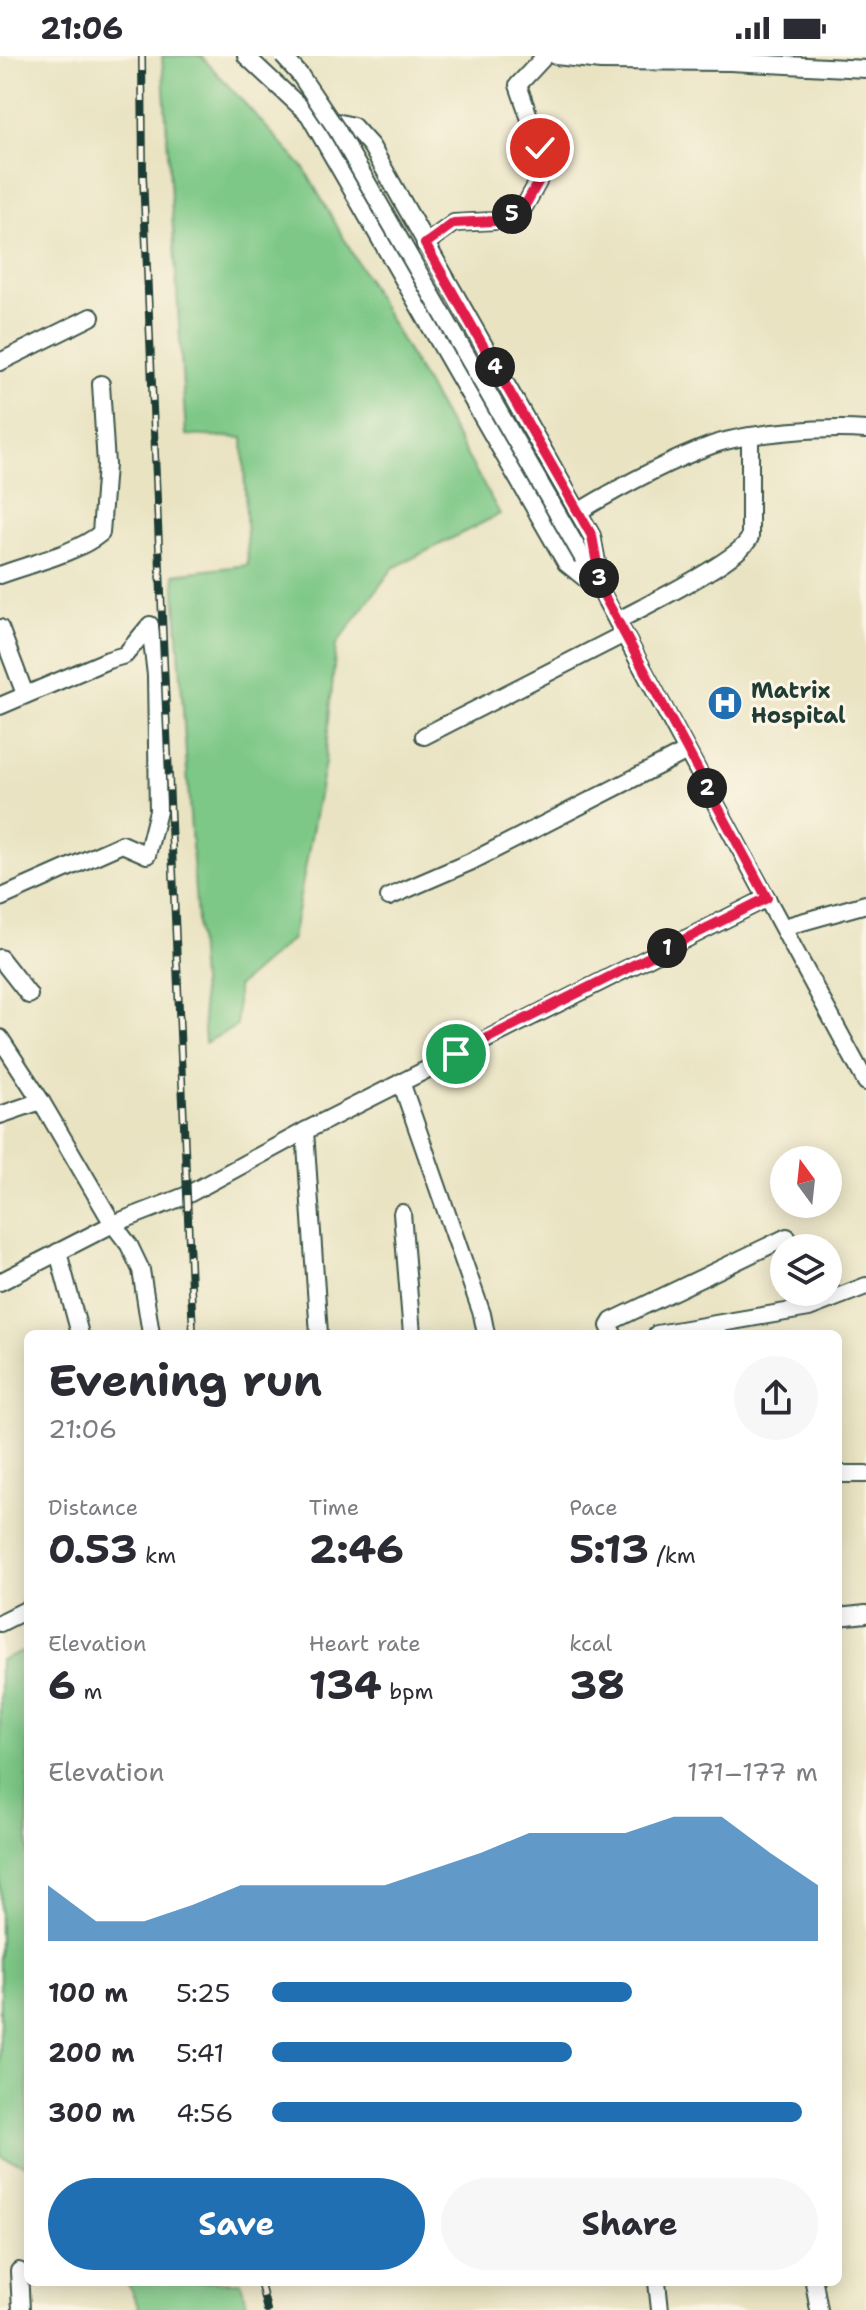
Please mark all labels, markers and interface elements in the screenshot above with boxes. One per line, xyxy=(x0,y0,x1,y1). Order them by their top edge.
text: 21:06 xyxy=(40,8,123,49)
pin xyxy=(506,114,574,182)
icon: check xyxy=(518,126,562,170)
pin: 5 xyxy=(492,194,532,234)
text: 5 xyxy=(505,199,519,228)
pin: 4 xyxy=(475,347,515,387)
text: 4 xyxy=(487,352,503,381)
pin: 3 xyxy=(579,558,619,598)
text: 3 xyxy=(591,563,607,592)
place label: Matrix Hospital xyxy=(751,676,846,730)
hospital icon: Matrix Hospital xyxy=(706,684,744,722)
pin: 2 xyxy=(687,768,727,808)
text: 2 xyxy=(699,773,715,802)
pin: 1 xyxy=(647,928,687,968)
text: 1 xyxy=(662,933,672,962)
pin xyxy=(422,1020,490,1088)
icon: arrive xyxy=(434,1032,478,1076)
north arrow xyxy=(770,1146,842,1218)
map controls xyxy=(770,1146,842,1306)
button: layers xyxy=(770,1234,842,1306)
text: Evening run xyxy=(48,1351,322,1410)
button: share xyxy=(734,1356,818,1440)
text: 21:06 xyxy=(48,1411,117,1446)
text: Distance xyxy=(48,1493,138,1522)
text: Time xyxy=(309,1493,359,1522)
text: Pace xyxy=(569,1493,618,1522)
text: 0.53 xyxy=(48,1522,137,1576)
text: 2:46 xyxy=(309,1522,404,1576)
text: 5:13 xyxy=(569,1522,649,1576)
text: km xyxy=(137,1541,176,1570)
text: /km xyxy=(649,1541,696,1570)
text: Elevation xyxy=(48,1629,146,1658)
text: Heart rate xyxy=(309,1629,421,1658)
text: kcal xyxy=(569,1629,612,1658)
text: 6 xyxy=(48,1658,76,1712)
text: 134 xyxy=(309,1658,382,1712)
text: 38 xyxy=(569,1658,625,1712)
text: m xyxy=(76,1677,102,1706)
text: bpm xyxy=(382,1677,433,1706)
text: Elevation xyxy=(48,1754,164,1789)
text: 171–177 m xyxy=(687,1754,818,1789)
text: 100 m xyxy=(48,1975,128,2010)
text: 5:25 xyxy=(176,1975,230,2010)
text: 200 m xyxy=(48,2035,135,2070)
text: 5:41 xyxy=(176,2035,224,2070)
text: 300 m xyxy=(48,2095,135,2130)
text: 4:56 xyxy=(176,2095,233,2130)
button: Save xyxy=(48,2178,425,2270)
button: Share xyxy=(441,2178,818,2270)

